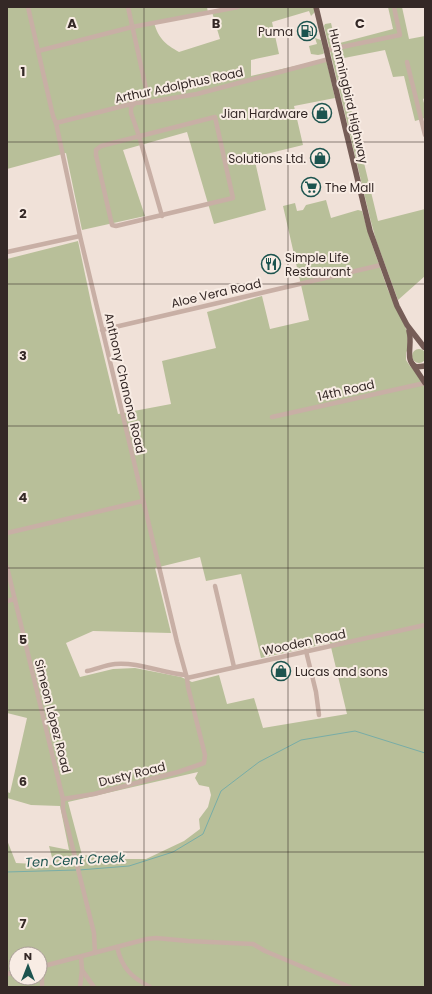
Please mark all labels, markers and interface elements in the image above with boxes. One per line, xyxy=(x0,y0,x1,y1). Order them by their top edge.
text: A xyxy=(67,14,77,33)
text: B xyxy=(212,14,221,33)
text: C xyxy=(355,14,365,33)
fuel station icon: Puma xyxy=(296,20,318,42)
place label: Puma xyxy=(258,23,293,40)
street label: Hummingbird Highway xyxy=(325,27,373,165)
text: 1 xyxy=(21,62,25,81)
street label: Arthur Adolphus Road xyxy=(113,63,245,107)
shop icon: Jian Hardware xyxy=(311,102,333,124)
place label: Jian Hardware xyxy=(221,105,308,122)
shop icon: Solutions Ltd. xyxy=(309,147,331,169)
place label: Solutions Ltd. xyxy=(228,150,306,167)
supermarket icon: The Mall xyxy=(300,176,322,198)
place label: The Mall xyxy=(325,179,374,196)
text: 2 xyxy=(19,204,27,223)
place label: Simple Life Restaurant xyxy=(285,249,351,280)
restaurant icon: Simple Life Restaurant xyxy=(260,253,282,275)
street label: Aloe Vera Road xyxy=(169,274,263,312)
street label: Anthony Chanona Road xyxy=(101,311,149,455)
text: 3 xyxy=(19,346,27,365)
street label: 14th Road xyxy=(316,375,376,405)
text: 4 xyxy=(19,488,28,507)
street label: Wooden Road xyxy=(261,625,347,659)
text: 5 xyxy=(19,630,27,649)
street label: Simeon López Road xyxy=(31,657,75,775)
shop icon: Lucas and sons xyxy=(270,660,292,682)
place label: Lucas and sons xyxy=(295,663,388,680)
street label: Dusty Road xyxy=(97,758,167,790)
text: 6 xyxy=(19,772,27,791)
water label: Ten Cent Creek xyxy=(25,848,127,872)
text: 7 xyxy=(20,914,27,933)
north arrow xyxy=(8,946,48,986)
text: N xyxy=(24,948,32,964)

